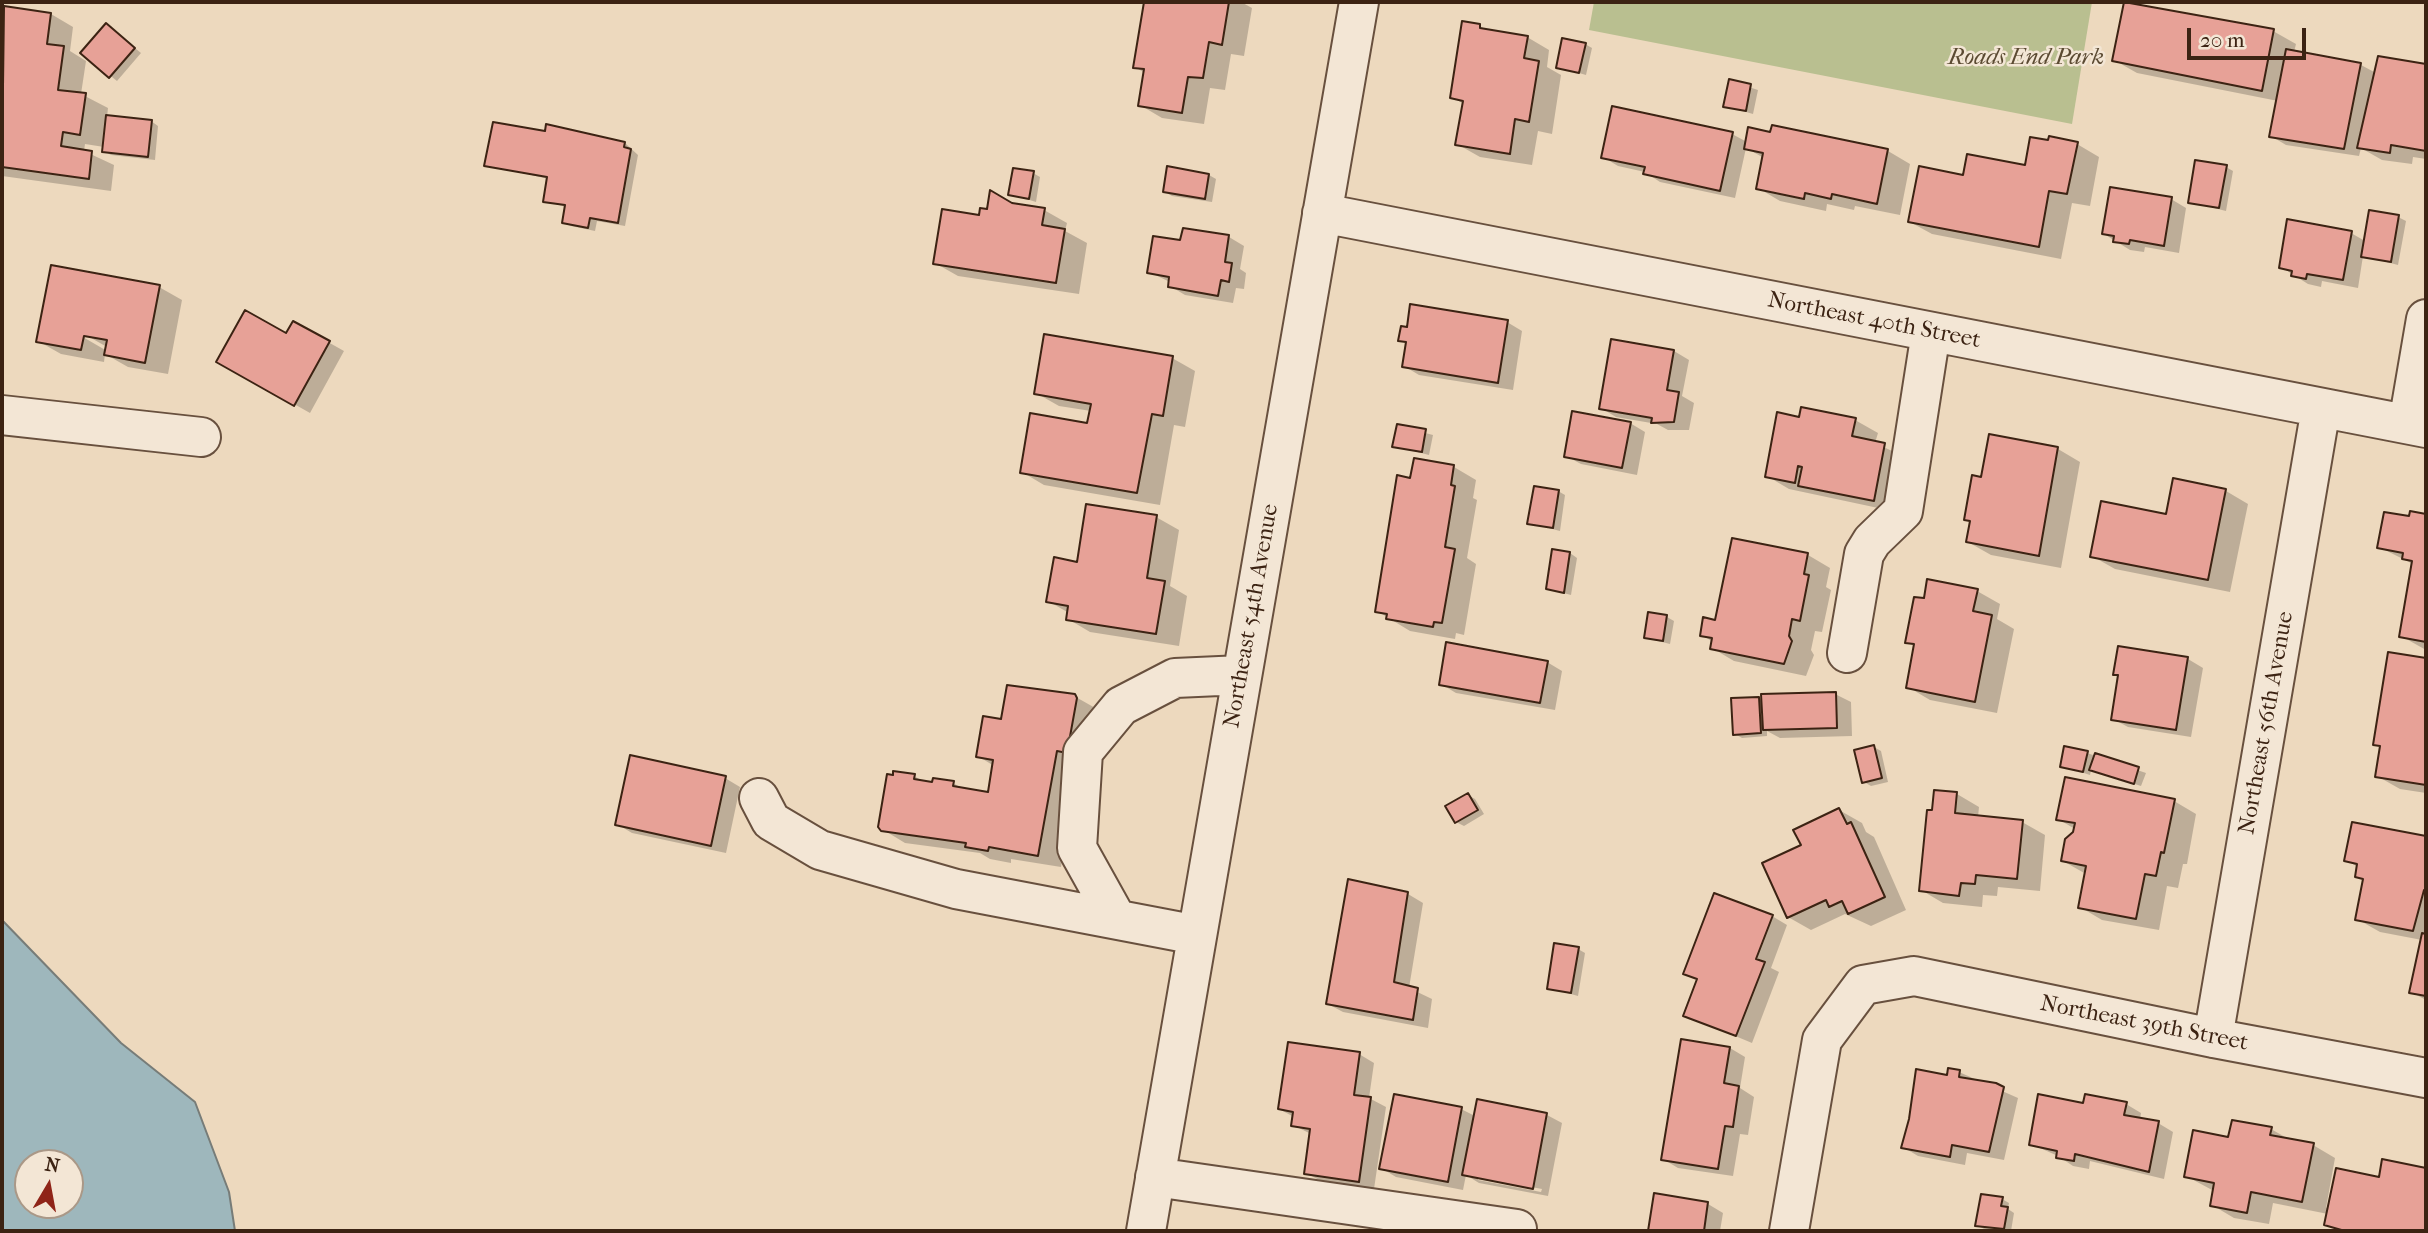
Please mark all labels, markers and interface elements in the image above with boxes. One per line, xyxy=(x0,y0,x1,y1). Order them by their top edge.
scale bar xyxy=(2190,14,2309,58)
text: 20 m xyxy=(2200,28,2244,52)
park label: Roads End Park xyxy=(1948,44,2104,72)
street label: Northeast 40th Street xyxy=(1765,287,1983,355)
street label: Northeast 54th Avenue xyxy=(1219,502,1285,730)
street label: Northeast 56th Avenue xyxy=(2234,609,2300,837)
street label: Northeast 39th Street xyxy=(2038,990,2250,1058)
north arrow xyxy=(14,1149,84,1219)
text: N xyxy=(43,1153,61,1177)

